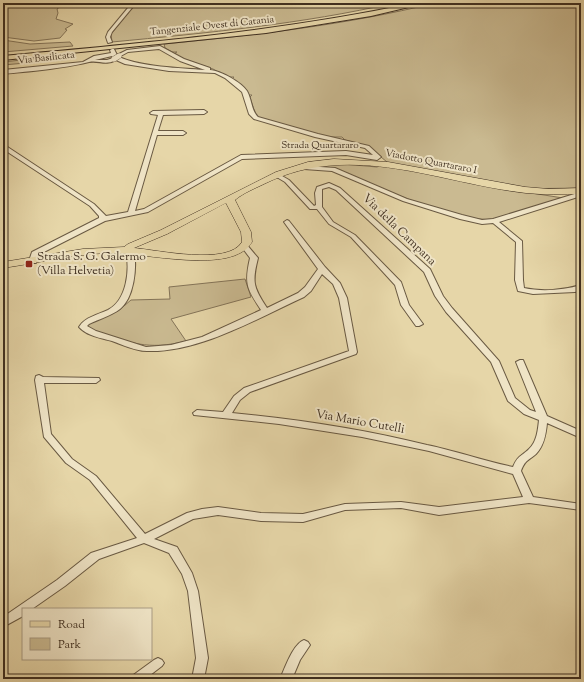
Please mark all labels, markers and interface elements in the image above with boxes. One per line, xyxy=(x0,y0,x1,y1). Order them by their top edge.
street label: Tangenziale Ovest di Catania xyxy=(149,12,275,40)
street label: Via Basilicata xyxy=(17,48,76,68)
street label: Strada Quartararo xyxy=(281,138,359,153)
street label: Viadotto Quartararo I xyxy=(384,146,479,178)
street label: Via della Campana xyxy=(358,190,441,271)
place label: Strada S. G. Galermo (Villa Helvetia) xyxy=(37,248,146,280)
marker: Strada S. G. Galermo (Villa Helvetia) xyxy=(24,259,34,269)
street label: Via Mario Cutelli xyxy=(314,405,406,439)
legend xyxy=(22,608,152,660)
text: Road xyxy=(58,616,85,634)
text: Park xyxy=(58,636,81,654)

